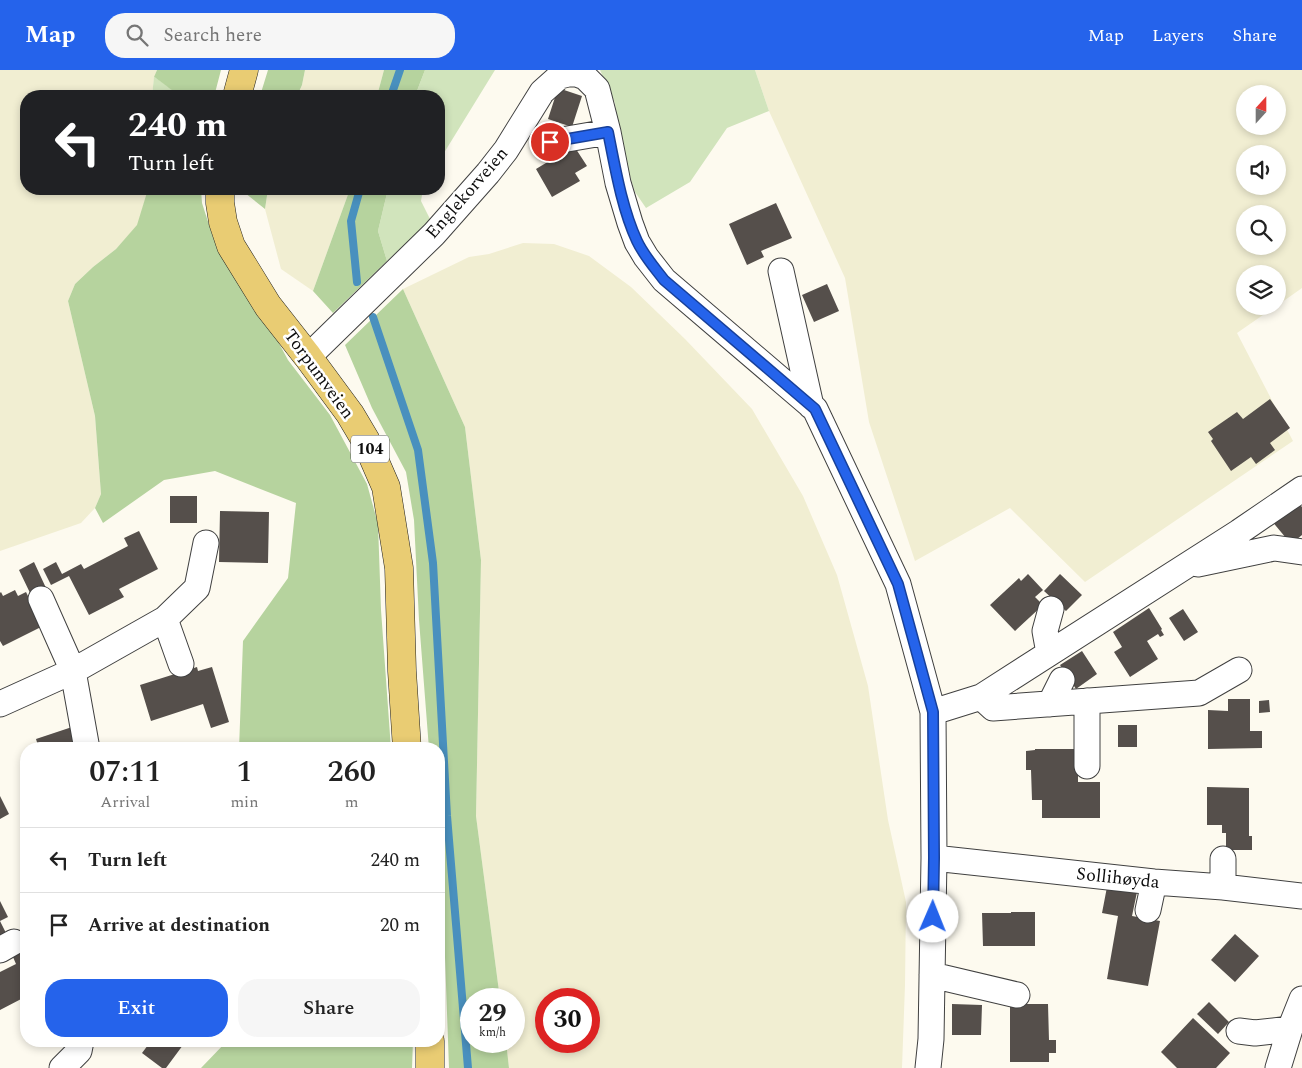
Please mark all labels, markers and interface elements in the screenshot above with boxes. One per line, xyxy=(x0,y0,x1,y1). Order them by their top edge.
search box xyxy=(105,13,455,58)
text: Map xyxy=(25,17,75,53)
icon: search xyxy=(123,21,151,49)
text: Search here xyxy=(163,21,262,50)
text: Map xyxy=(1088,22,1124,49)
text: Layers xyxy=(1152,22,1204,49)
text: Share xyxy=(1232,22,1277,49)
north arrow xyxy=(1236,85,1286,135)
map controls xyxy=(1236,85,1286,315)
text: 240 m xyxy=(128,99,227,152)
icon: left xyxy=(45,110,110,175)
pin xyxy=(529,121,571,163)
icon: arrive xyxy=(536,128,564,156)
street label: Englekorveien xyxy=(419,141,515,245)
button: sound xyxy=(1236,145,1286,195)
text: Turn left xyxy=(128,147,214,180)
button: search xyxy=(1236,205,1286,255)
button: layers xyxy=(1236,265,1286,315)
street label: Torpumveien xyxy=(277,323,361,425)
road number: 104 xyxy=(351,436,389,462)
text: 07:11 xyxy=(89,749,161,795)
text: 1 xyxy=(236,749,252,795)
text: 260 xyxy=(328,749,376,795)
text: Arrival xyxy=(100,790,150,814)
text: min xyxy=(230,790,258,814)
text: m xyxy=(345,790,359,814)
icon: left xyxy=(45,846,73,874)
text: Turn left xyxy=(88,846,167,875)
text: 240 m xyxy=(370,846,420,875)
street label: Sollihøyda xyxy=(1075,860,1161,896)
position arrow xyxy=(906,890,958,942)
icon: arrive xyxy=(45,911,73,939)
text: Arrive at destination xyxy=(88,911,270,940)
text: 20 m xyxy=(380,911,420,940)
button: Exit xyxy=(45,979,228,1037)
button: Share xyxy=(238,979,420,1037)
speed limit sign: 30 xyxy=(535,988,600,1053)
text: 29 xyxy=(478,995,507,1033)
text: km/h xyxy=(479,1023,506,1042)

